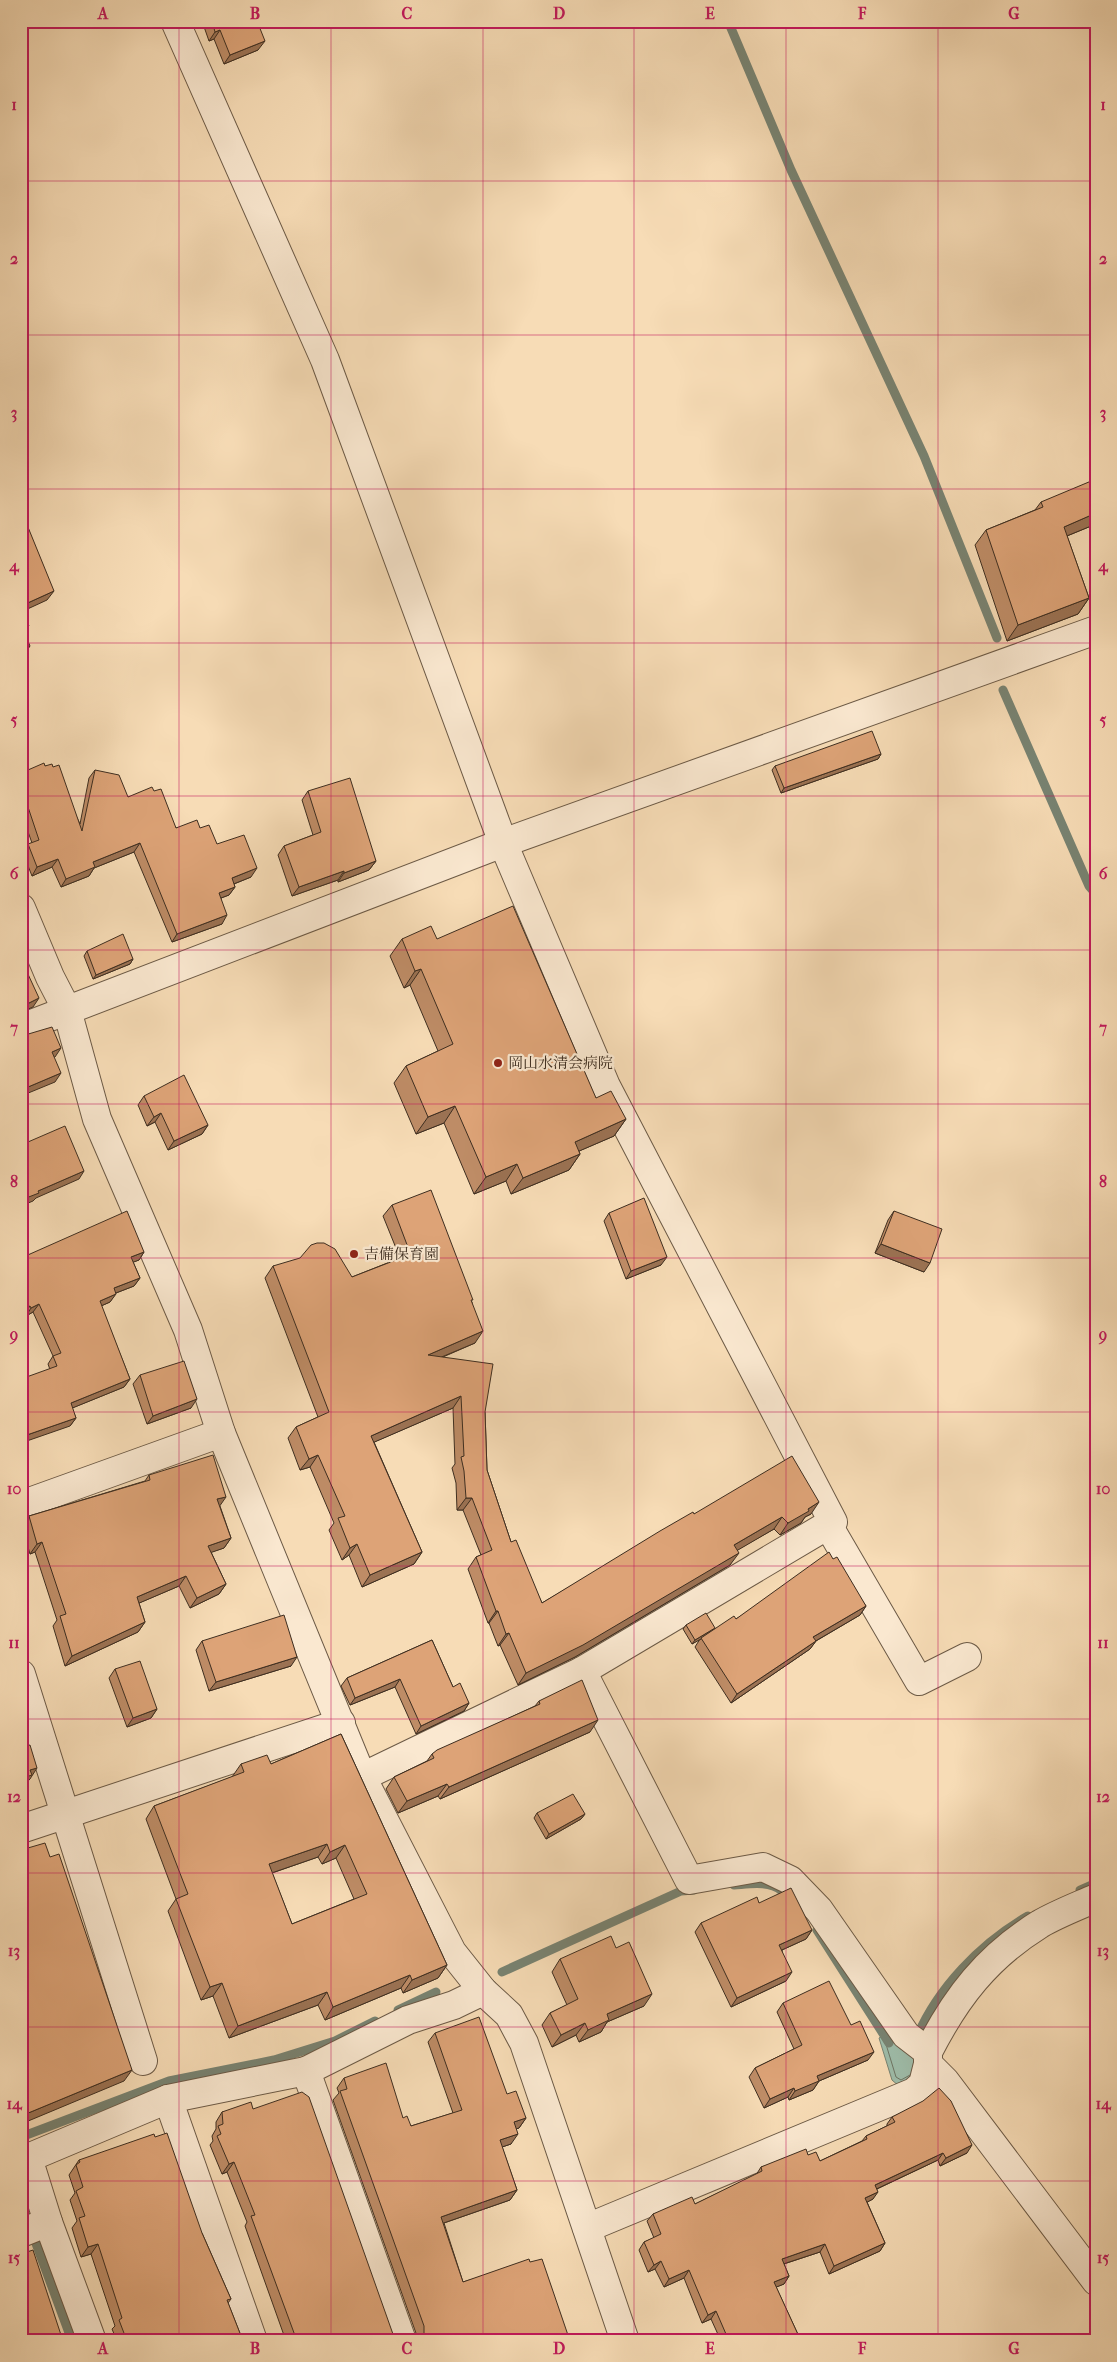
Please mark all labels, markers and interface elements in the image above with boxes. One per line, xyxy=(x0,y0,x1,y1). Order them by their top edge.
text: A xyxy=(97,4,109,23)
text: B xyxy=(250,4,260,23)
text: C xyxy=(402,4,413,23)
text: D xyxy=(553,4,565,23)
text: E xyxy=(705,4,715,23)
text: F xyxy=(857,4,867,23)
text: G xyxy=(1008,4,1020,23)
text: 1 xyxy=(11,95,17,114)
text: 1 xyxy=(1100,95,1106,114)
text: 2 xyxy=(10,249,18,268)
text: 2 xyxy=(1099,249,1107,268)
text: 3 xyxy=(11,403,17,423)
text: 3 xyxy=(1100,403,1106,423)
text: 4 xyxy=(8,556,20,576)
text: 4 xyxy=(1097,556,1109,576)
text: 5 xyxy=(11,710,18,729)
text: 5 xyxy=(1100,710,1107,729)
text: 6 xyxy=(10,864,19,883)
text: 6 xyxy=(1099,864,1108,883)
text: 7 xyxy=(9,1018,18,1037)
text: 7 xyxy=(1098,1018,1107,1037)
place label: 岡山水清会病院 xyxy=(508,1054,613,1072)
marker: 岡山水清会病院 xyxy=(492,1057,504,1069)
text: 8 xyxy=(10,1172,18,1191)
text: 8 xyxy=(1099,1172,1107,1191)
place label: 吉備保育園 xyxy=(364,1245,439,1263)
marker: 吉備保育園 xyxy=(348,1248,360,1260)
text: 9 xyxy=(9,1325,18,1345)
text: 9 xyxy=(1098,1325,1107,1345)
text: 10 xyxy=(7,1479,21,1498)
text: 10 xyxy=(1096,1479,1110,1498)
text: 11 xyxy=(8,1633,20,1652)
text: 11 xyxy=(1097,1633,1109,1652)
text: 12 xyxy=(7,1787,21,1806)
text: 12 xyxy=(1096,1787,1110,1806)
text: 13 xyxy=(8,1941,20,1961)
text: 13 xyxy=(1097,1941,1109,1961)
text: 14 xyxy=(6,2094,23,2114)
text: 14 xyxy=(1095,2094,1112,2114)
text: 15 xyxy=(8,2248,20,2267)
text: 15 xyxy=(1097,2248,1109,2267)
text: A xyxy=(97,2339,109,2358)
text: B xyxy=(250,2339,260,2358)
text: C xyxy=(402,2339,413,2358)
text: D xyxy=(553,2339,565,2358)
text: E xyxy=(705,2339,715,2358)
text: F xyxy=(857,2339,867,2358)
text: G xyxy=(1008,2339,1020,2358)

